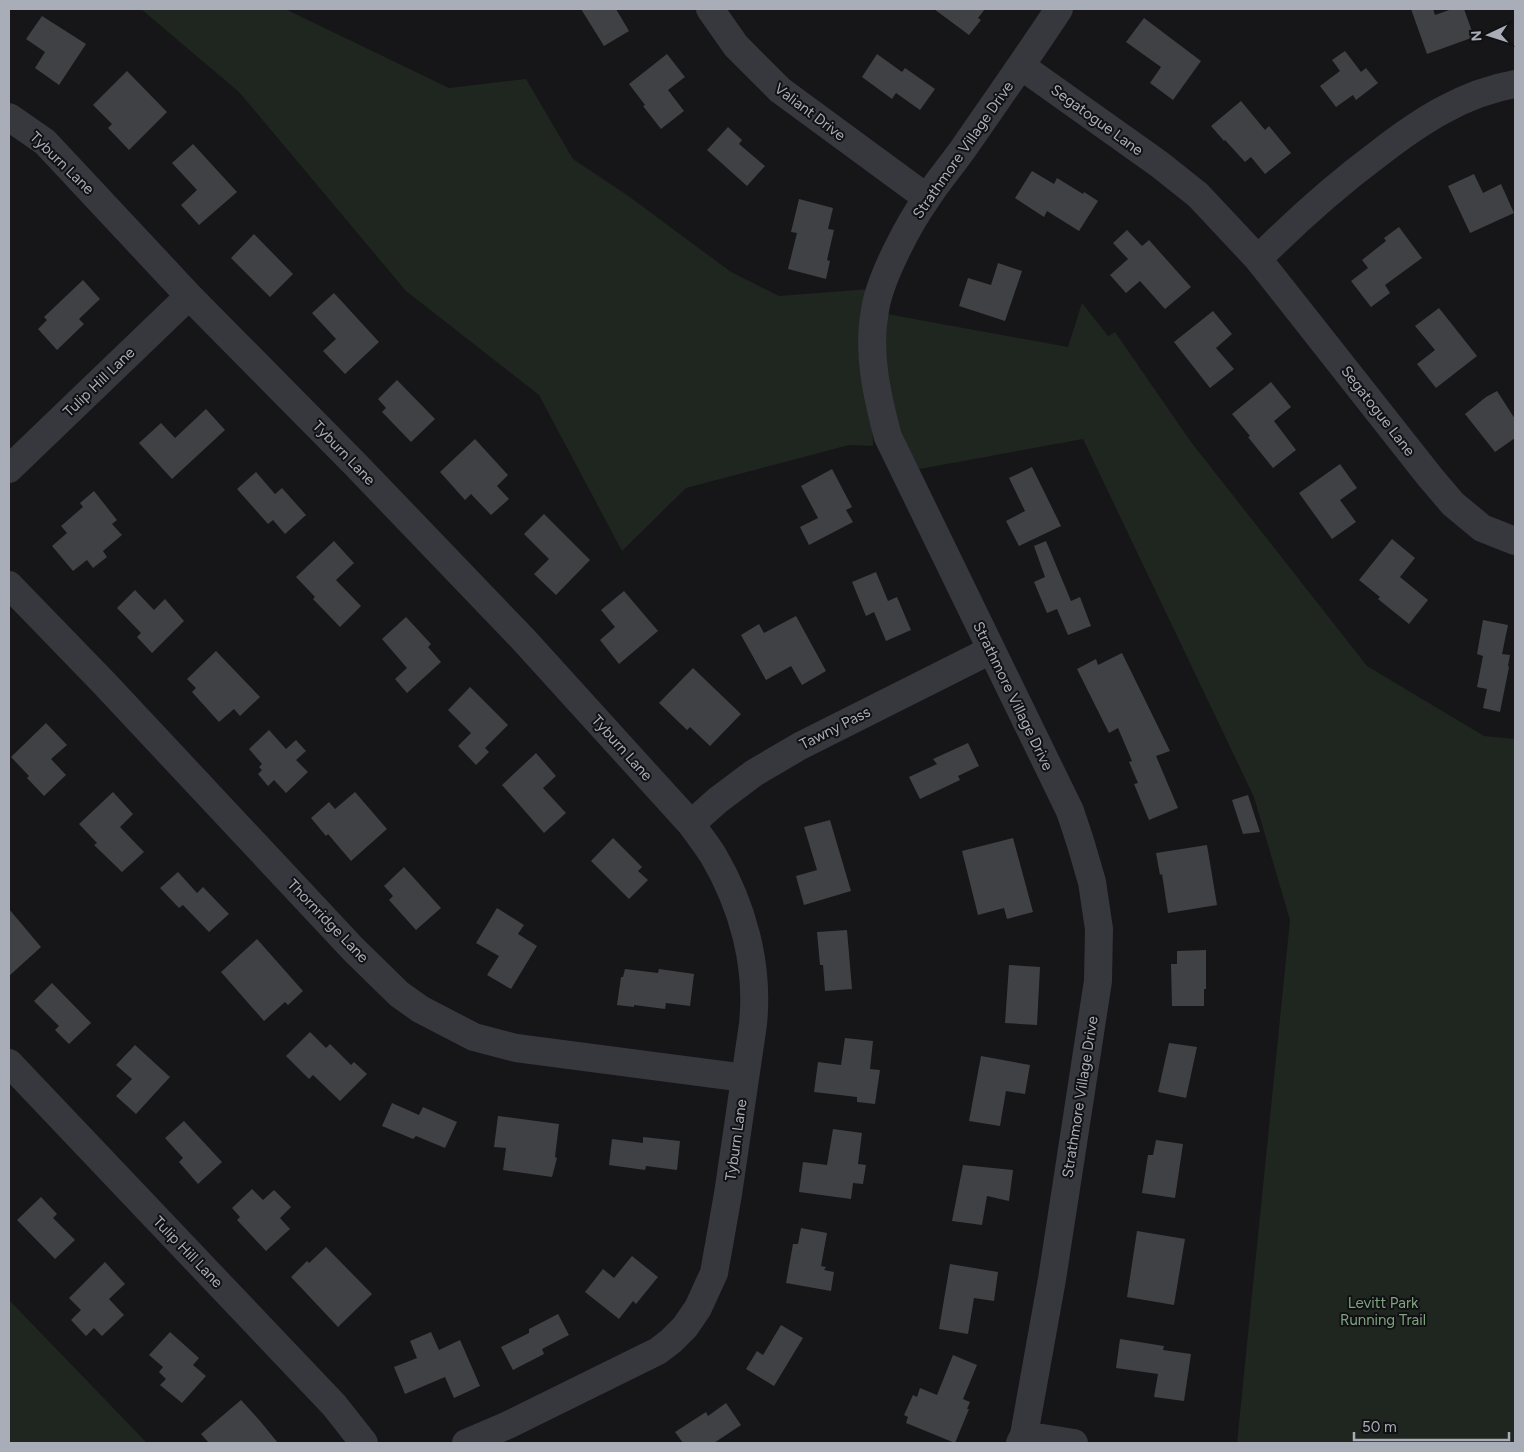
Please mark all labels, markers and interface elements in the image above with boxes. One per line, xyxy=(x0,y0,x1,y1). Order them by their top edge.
north arrow xyxy=(1464,10,1514,60)
text: N xyxy=(1468,30,1485,42)
street label: Strathmore Village Drive xyxy=(909,78,1017,222)
street label: Valiant Drive xyxy=(771,79,849,145)
street label: Segatogue Lane xyxy=(1048,81,1146,159)
street label: Tyburn Lane xyxy=(26,128,98,198)
street label: Tulip Hill Lane xyxy=(60,343,138,421)
street label: Segatogue Lane xyxy=(1337,362,1419,460)
street label: Tyburn Lane xyxy=(309,417,379,489)
street label: Strathmore Village Drive xyxy=(969,619,1057,773)
street label: Tawny Pass xyxy=(797,703,873,753)
street label: Tyburn Lane xyxy=(588,711,656,785)
street label: Thornridge Lane xyxy=(284,876,372,966)
street label: Strathmore Village Drive xyxy=(1058,1015,1102,1179)
street label: Tyburn Lane xyxy=(721,1098,751,1182)
street label: Tulip Hill Lane xyxy=(149,1213,227,1291)
park label: Levitt Park Running Trail xyxy=(1340,1294,1426,1329)
scale bar xyxy=(1354,1410,1509,1442)
text: 50 m xyxy=(1362,1418,1397,1436)

